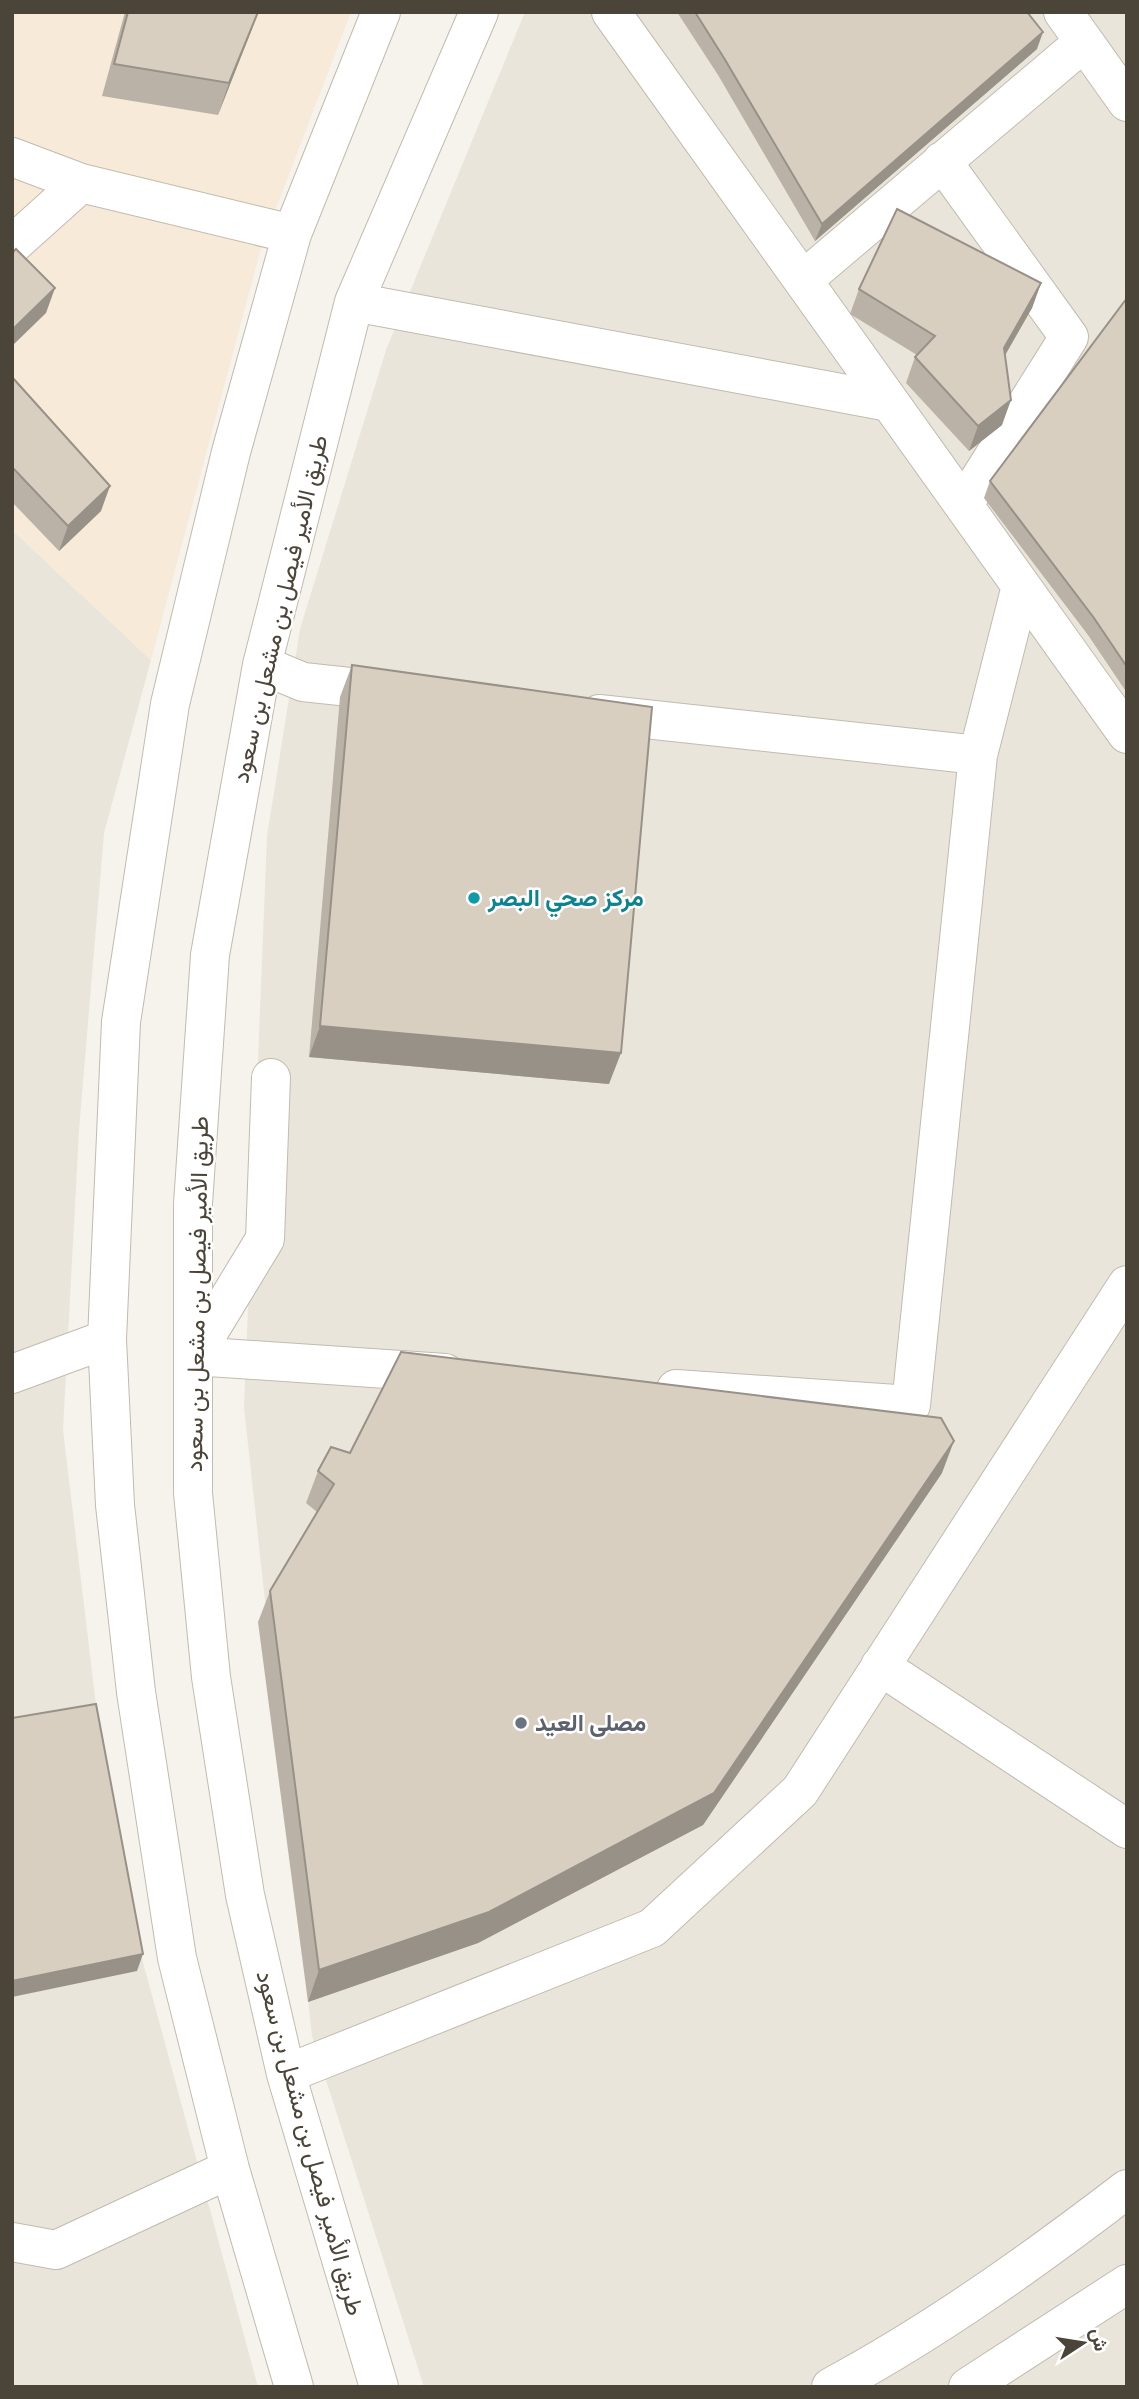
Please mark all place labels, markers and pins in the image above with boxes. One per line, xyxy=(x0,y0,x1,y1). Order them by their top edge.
place label: مركز صحي البصر xyxy=(487,883,644,918)
marker: مركز صحي البصر xyxy=(466,890,482,906)
place label: مصلى العيد xyxy=(535,1708,646,1738)
marker: مصلى العيد xyxy=(513,1715,529,1731)

